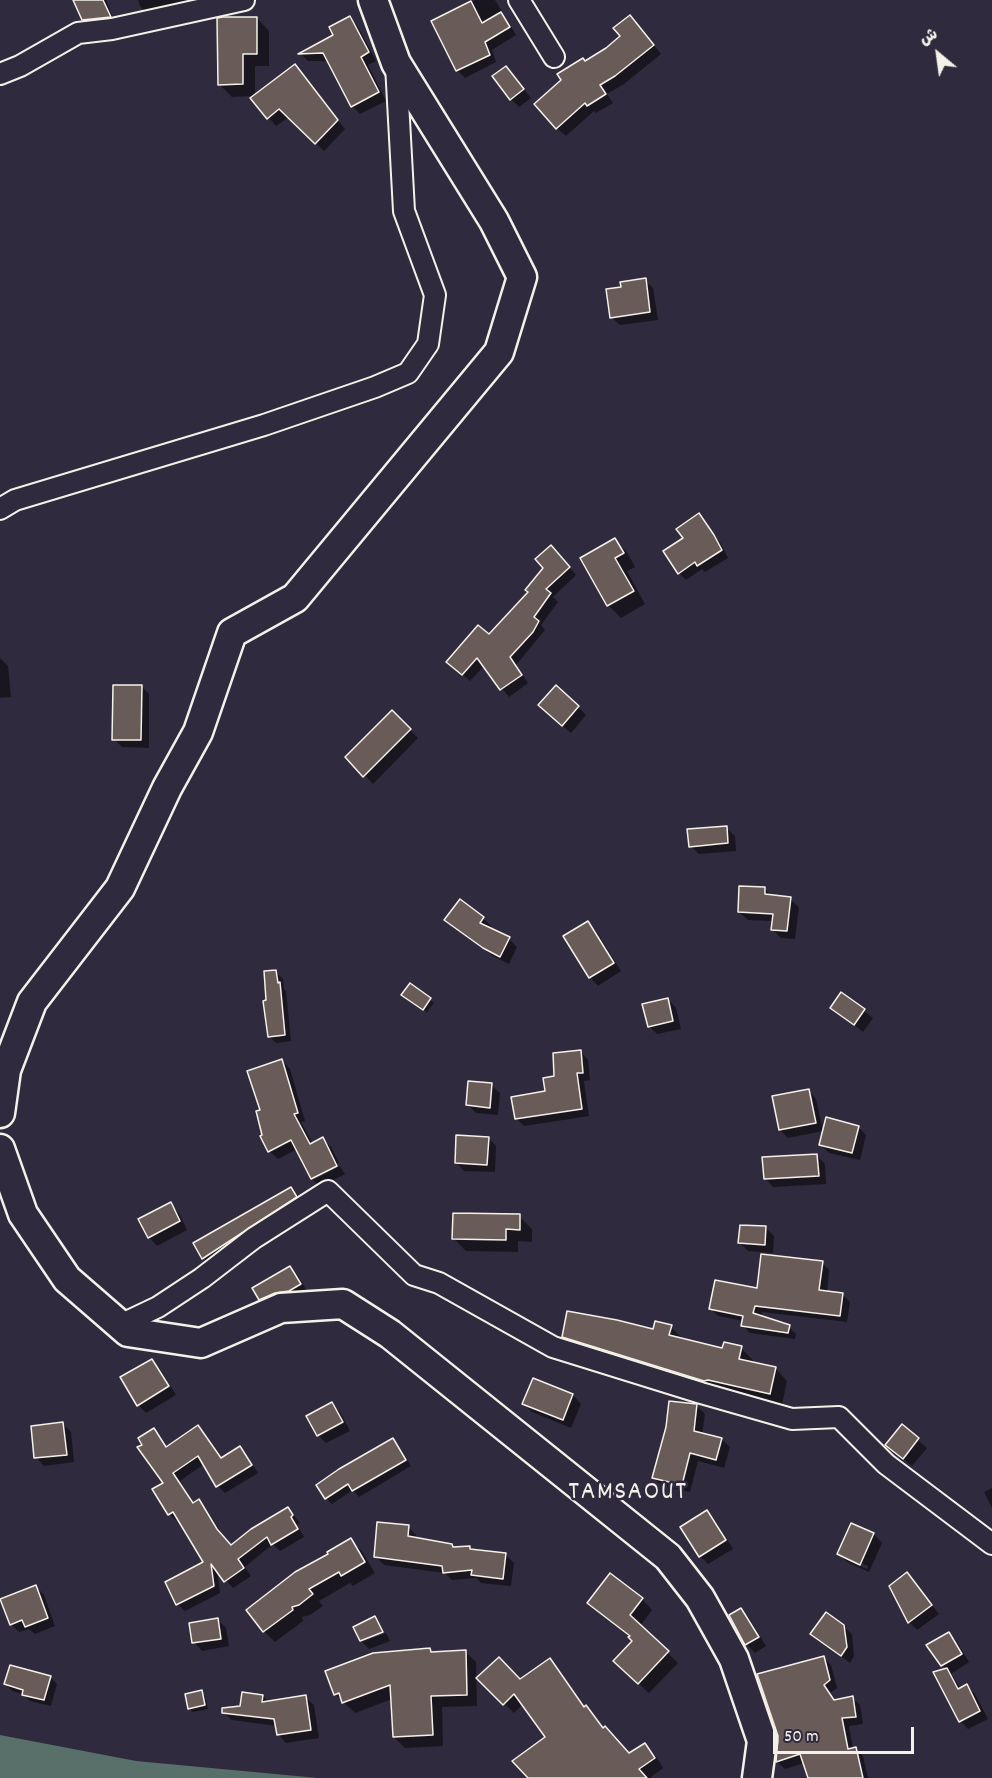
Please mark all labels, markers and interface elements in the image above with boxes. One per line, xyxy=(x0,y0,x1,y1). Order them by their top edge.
text: ش xyxy=(916,23,942,52)
north arrow xyxy=(908,24,968,84)
district label: TAMSAOUT xyxy=(568,1478,688,1510)
scale bar xyxy=(776,1715,917,1753)
text: 50 m xyxy=(784,1725,819,1750)

